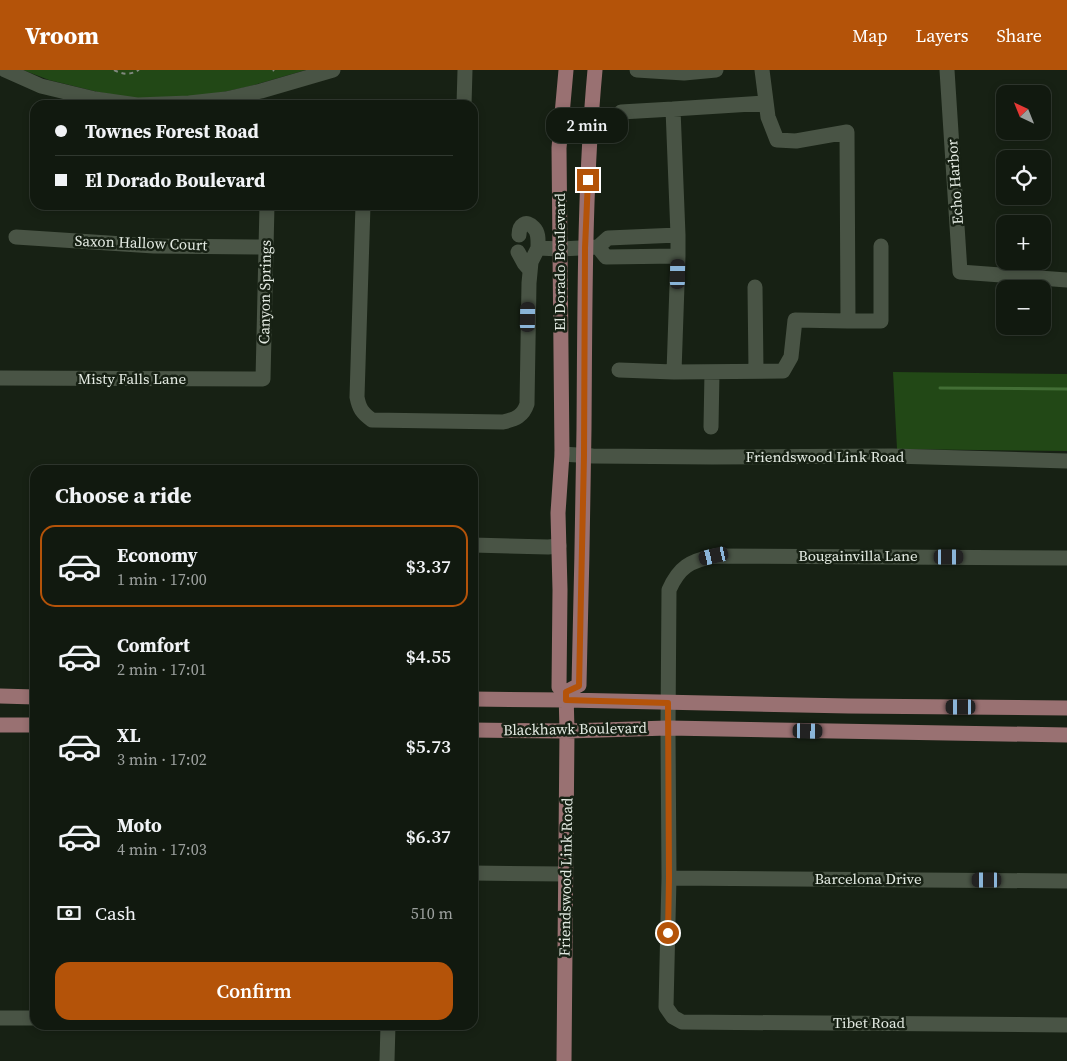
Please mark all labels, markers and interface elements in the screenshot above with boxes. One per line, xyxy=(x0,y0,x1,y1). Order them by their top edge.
text: Vroom xyxy=(25,19,99,52)
text: Map xyxy=(852,23,887,48)
text: Layers xyxy=(915,23,968,48)
text: Share xyxy=(996,23,1042,48)
north arrow xyxy=(996,85,1051,140)
map controls xyxy=(996,85,1051,335)
callout: 2 min xyxy=(547,108,629,142)
text: 2 min xyxy=(566,114,608,136)
text: Townes Forest Road xyxy=(85,118,259,144)
street label: Echo Harbor xyxy=(941,138,968,225)
button: locate xyxy=(996,150,1051,205)
text: El Dorado Boulevard xyxy=(85,167,265,193)
route end xyxy=(577,169,599,191)
street label: El Dorado Boulevard xyxy=(549,193,570,331)
button: + xyxy=(996,215,1051,270)
street label: Saxon Hallow Court xyxy=(74,230,208,255)
street label: Canyon Springs xyxy=(253,240,276,344)
car xyxy=(670,259,685,289)
button: − xyxy=(996,280,1051,335)
car xyxy=(520,302,535,332)
street label: Misty Falls Lane xyxy=(78,368,187,389)
street label: Friendswood Link Road xyxy=(746,446,905,467)
text: Choose a ride xyxy=(55,480,192,510)
text: Economy xyxy=(117,542,198,568)
icon: car xyxy=(57,544,102,589)
car xyxy=(697,545,730,567)
street label: Bougainvilla Lane xyxy=(798,545,918,566)
car xyxy=(934,550,964,565)
text: $3.37 xyxy=(406,553,451,579)
text: 1 min · 17:00 xyxy=(117,568,207,590)
text: Comfort xyxy=(117,632,190,658)
icon: car xyxy=(57,634,102,679)
text: $4.55 xyxy=(406,643,451,669)
text: 2 min · 17:01 xyxy=(117,658,207,680)
car xyxy=(946,700,976,715)
street label: Blackhawk Boulevard xyxy=(503,717,647,740)
text: XL xyxy=(117,722,140,748)
car xyxy=(792,723,823,739)
icon: car xyxy=(57,724,102,769)
text: $5.73 xyxy=(406,733,451,759)
text: 3 min · 17:02 xyxy=(117,748,207,770)
street label: Friendswood Link Road xyxy=(554,797,577,957)
text: Moto xyxy=(117,812,162,838)
icon: car xyxy=(57,814,102,859)
text: $6.37 xyxy=(406,823,451,849)
text: 4 min · 17:03 xyxy=(117,838,207,860)
street label: Barcelona Drive xyxy=(814,868,922,889)
car xyxy=(972,873,1002,888)
icon: cash xyxy=(55,899,83,927)
text: Cash xyxy=(95,900,136,926)
text: 510 m xyxy=(411,902,453,924)
route start xyxy=(657,922,679,944)
button: Confirm xyxy=(55,962,453,1020)
street label: Tibet Road xyxy=(833,1012,906,1033)

